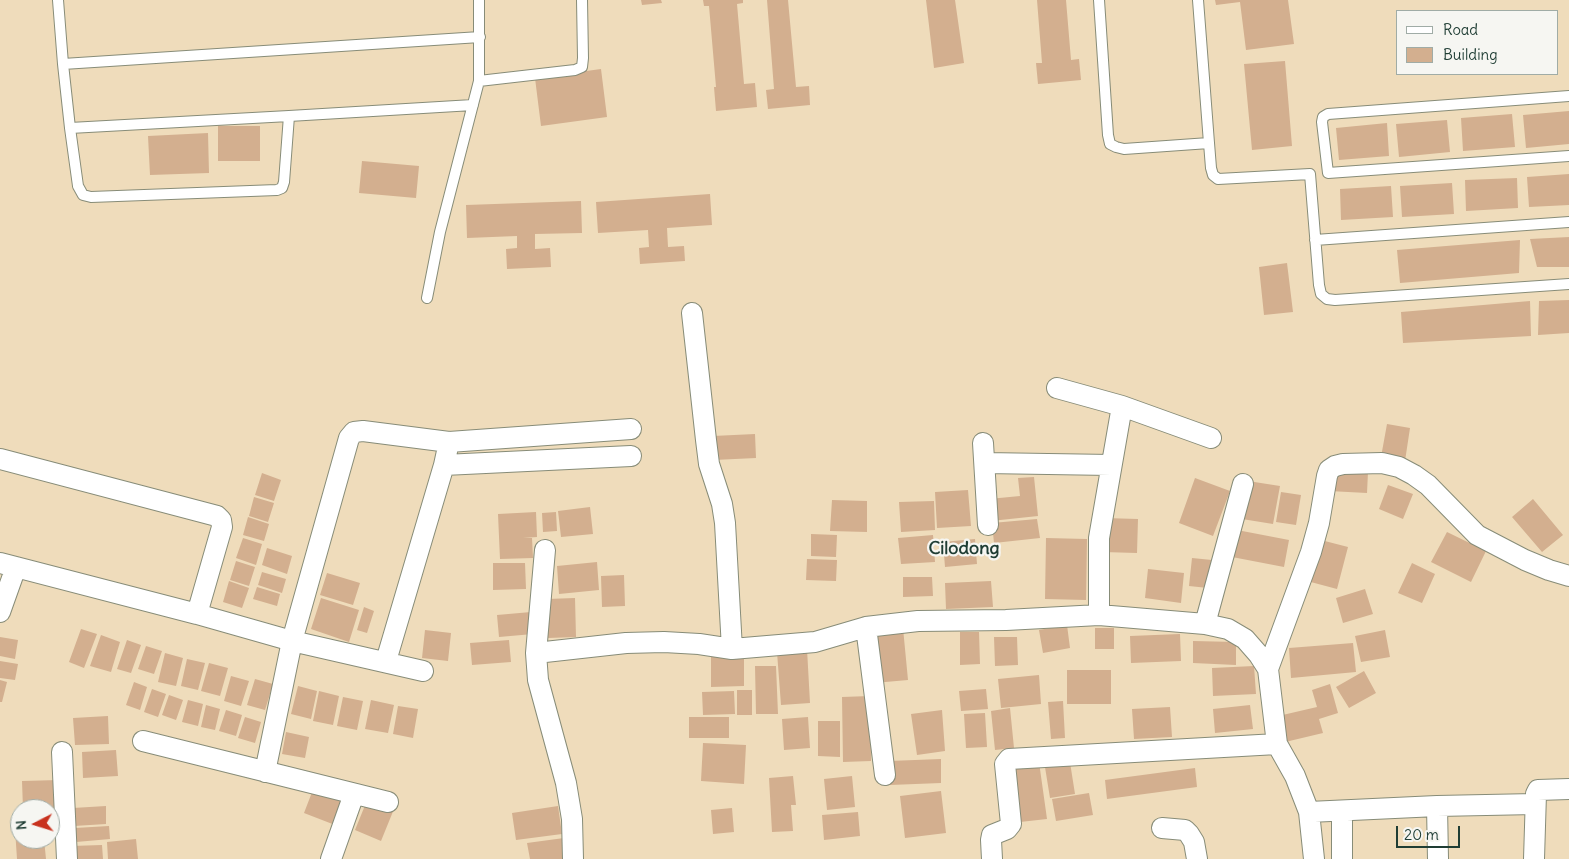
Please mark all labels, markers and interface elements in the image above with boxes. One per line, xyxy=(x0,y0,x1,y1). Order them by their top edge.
legend xyxy=(1396,10,1559,75)
text: Road xyxy=(1443,20,1478,39)
text: Building xyxy=(1443,45,1498,64)
district label: Cilodong xyxy=(928,538,1000,560)
north arrow xyxy=(10,799,60,849)
scale bar xyxy=(1399,816,1463,848)
text: N xyxy=(12,820,30,831)
text: 20 m xyxy=(1404,825,1439,844)

